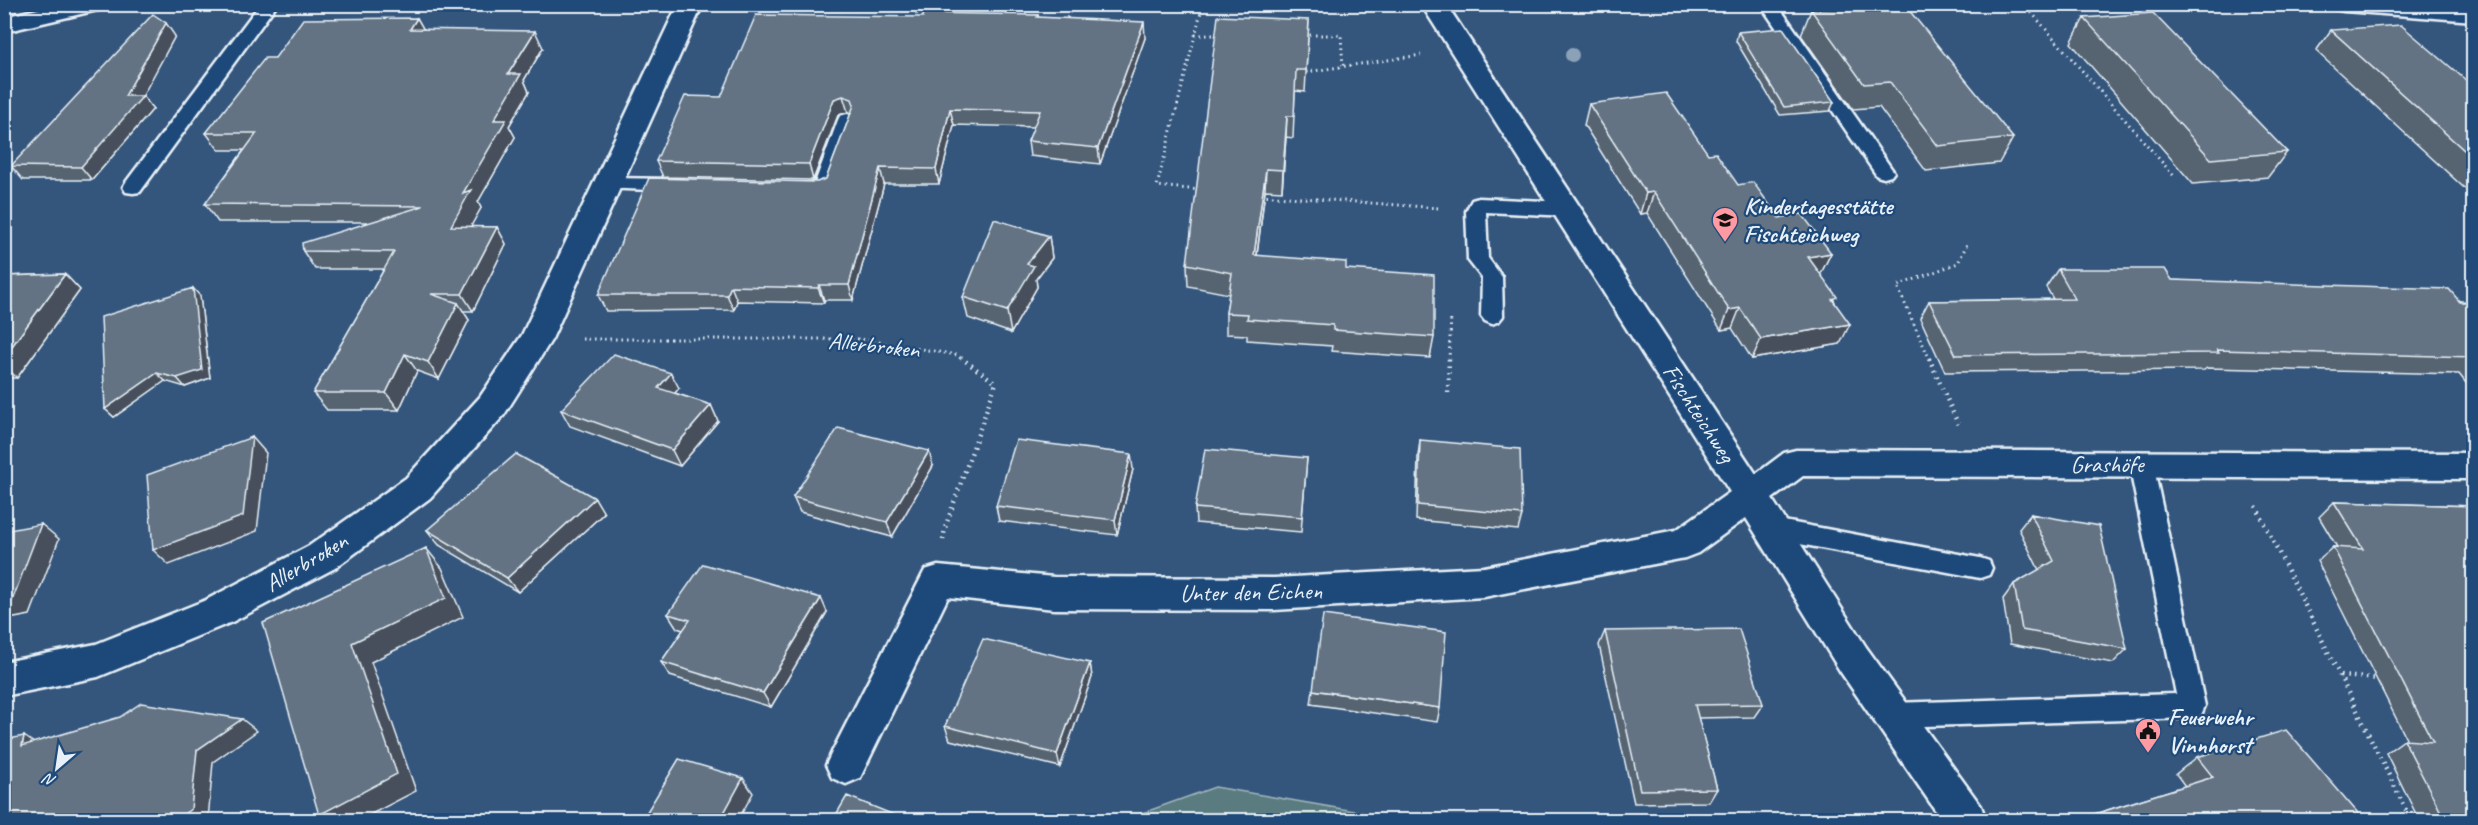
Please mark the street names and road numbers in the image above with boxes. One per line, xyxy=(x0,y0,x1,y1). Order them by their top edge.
street label: Allerbroken xyxy=(827,325,922,365)
street label: Fischteichweg xyxy=(1656,358,1743,470)
street label: Grashöfe xyxy=(2070,449,2146,479)
street label: Allerbroken xyxy=(259,525,354,598)
street label: Unter den Eichen xyxy=(1180,576,1323,608)

